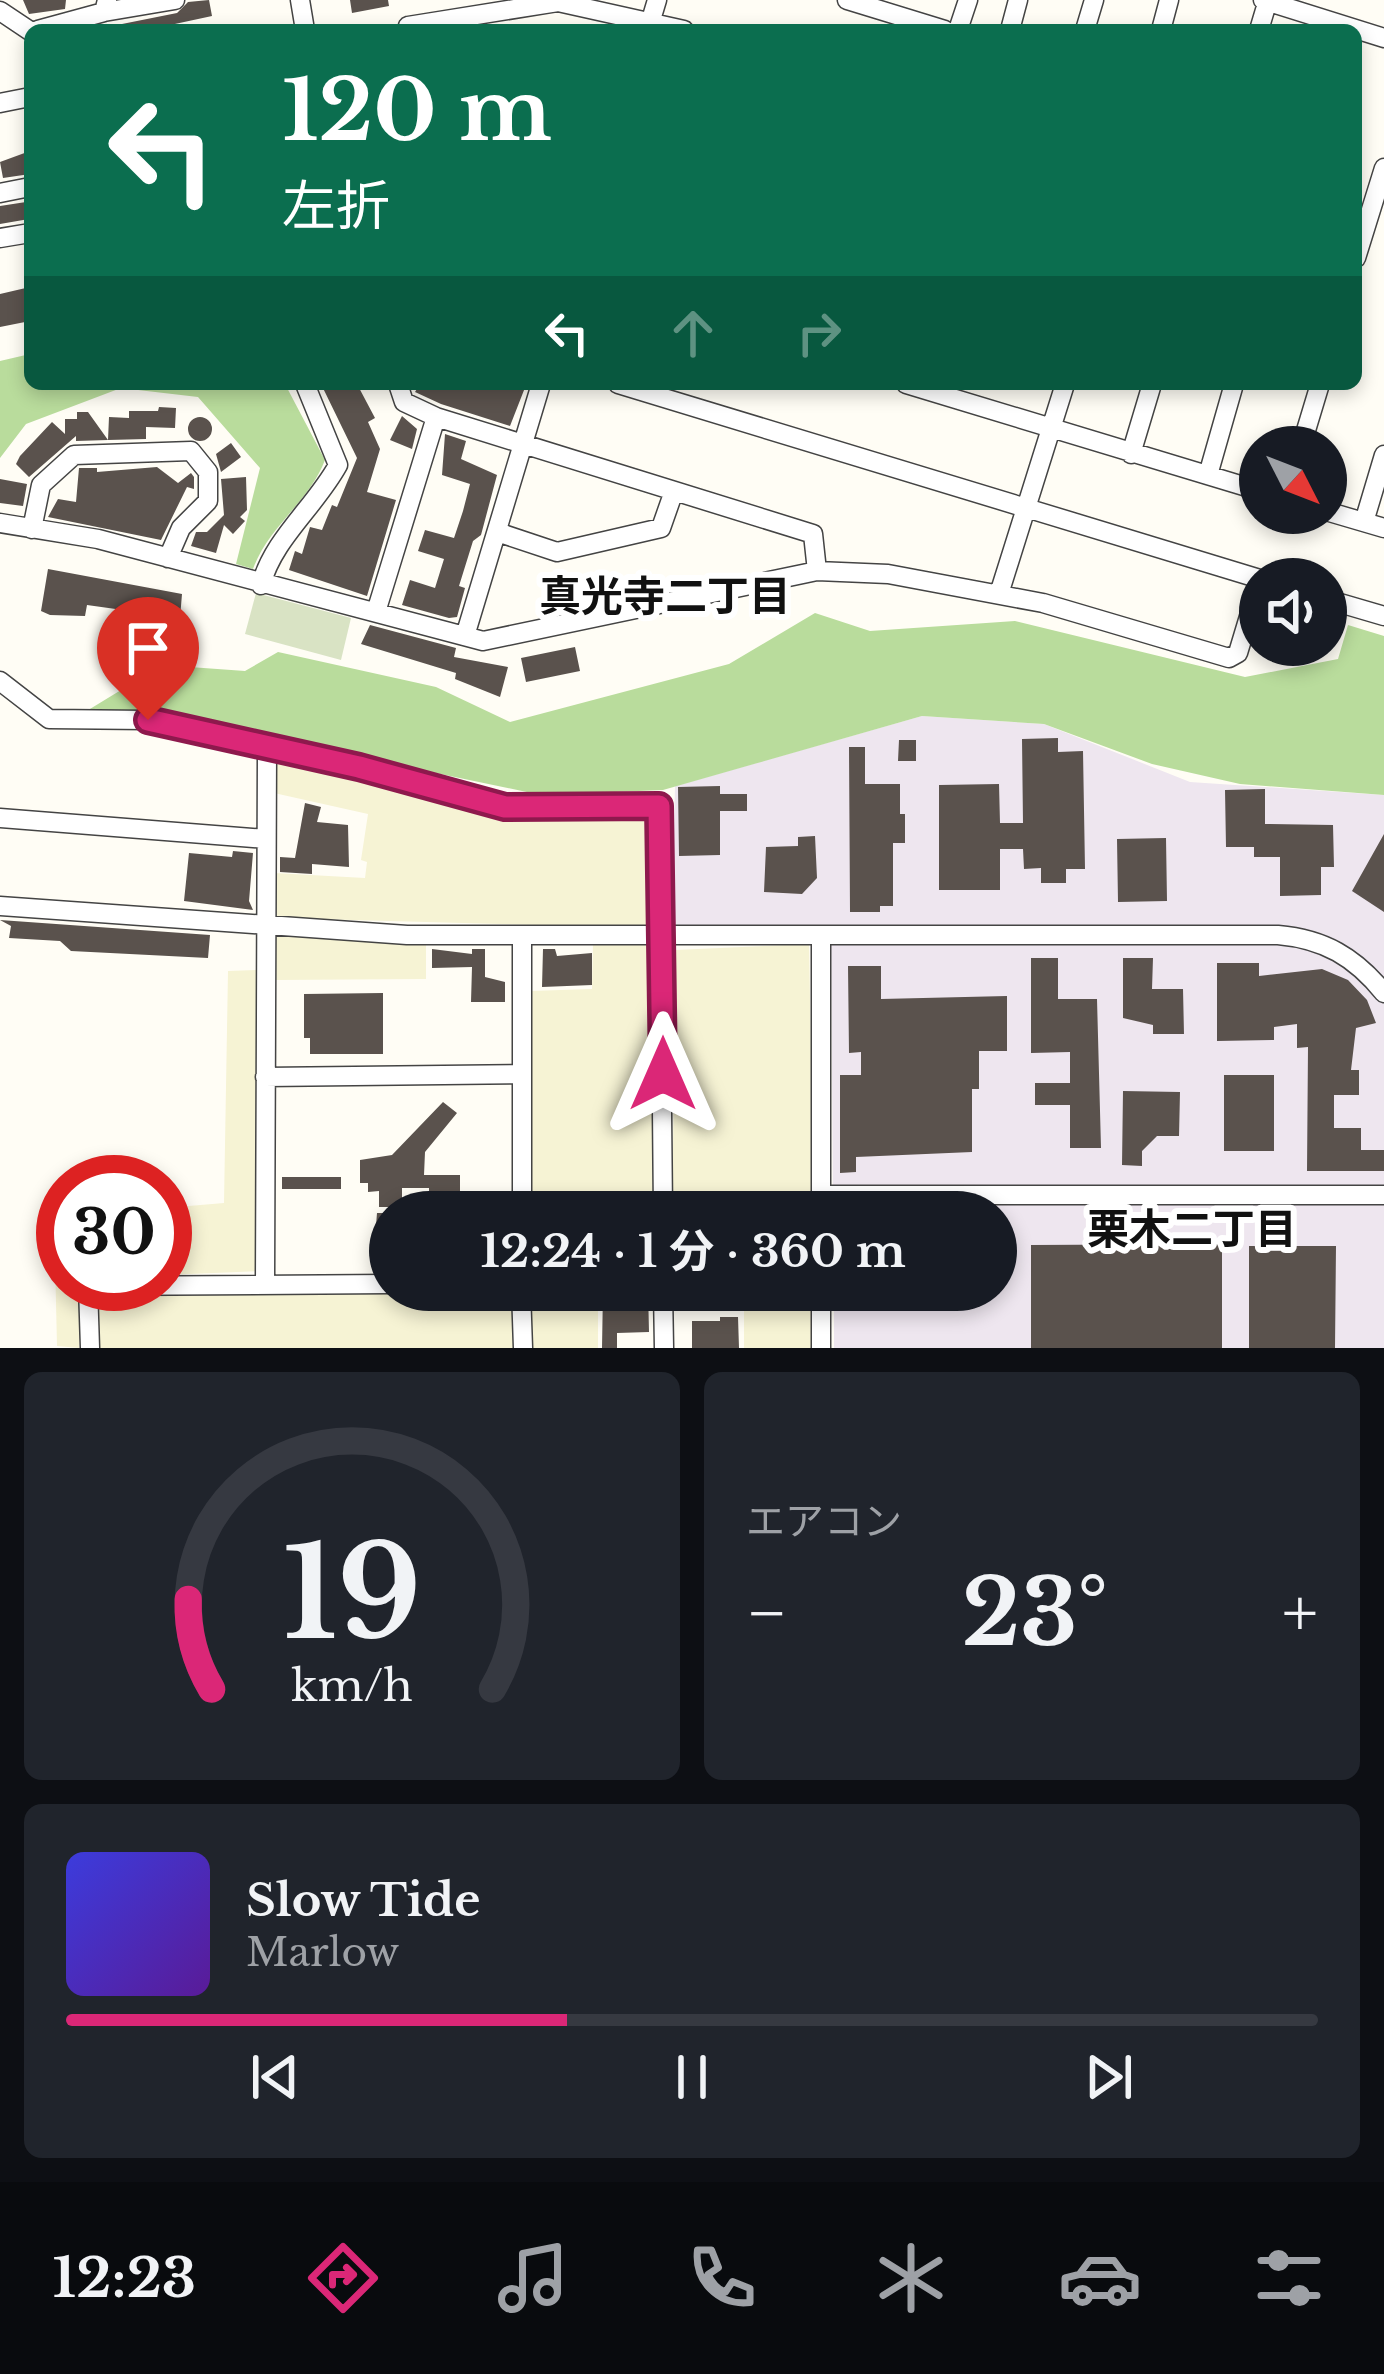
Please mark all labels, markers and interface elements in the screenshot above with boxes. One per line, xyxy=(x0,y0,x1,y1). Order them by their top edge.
text: 120 m xyxy=(282,59,552,163)
icon: left xyxy=(84,72,240,228)
text: 左折 xyxy=(282,173,390,240)
icon: left xyxy=(534,300,600,366)
icon: ahead xyxy=(660,300,726,366)
icon: right xyxy=(786,300,852,366)
north arrow xyxy=(1239,426,1347,534)
map controls xyxy=(1239,426,1347,666)
button: sound xyxy=(1239,558,1347,666)
district label: 真光寺二丁目 xyxy=(539,570,791,622)
pin xyxy=(97,597,199,720)
icon: arrive xyxy=(115,615,181,681)
position arrow xyxy=(600,1011,726,1137)
speed limit sign: 30 xyxy=(36,1155,192,1311)
district label: 栗木二丁目 xyxy=(1087,1203,1297,1255)
text: 12:24 · 1 分 · 360 m xyxy=(480,1223,906,1279)
text: エアコン xyxy=(746,1497,902,1546)
text: 19 xyxy=(283,1517,421,1672)
text: 23° xyxy=(962,1558,1108,1669)
text: − xyxy=(746,1572,788,1654)
text: + xyxy=(1282,1572,1318,1654)
text: km/h xyxy=(291,1659,413,1713)
text: Slow Tide xyxy=(246,1872,481,1928)
text: Marlow xyxy=(246,1928,399,1977)
icon: previous xyxy=(242,2044,308,2110)
icon: pause xyxy=(659,2044,725,2110)
icon: next xyxy=(1076,2044,1142,2110)
icon: directions xyxy=(301,2236,385,2320)
icon: music xyxy=(491,2236,575,2320)
icon: phone xyxy=(680,2236,764,2320)
icon: climate xyxy=(869,2236,953,2320)
icon: car xyxy=(1058,2236,1142,2320)
icon: filters xyxy=(1247,2236,1331,2320)
text: 12:23 xyxy=(53,2245,196,2312)

